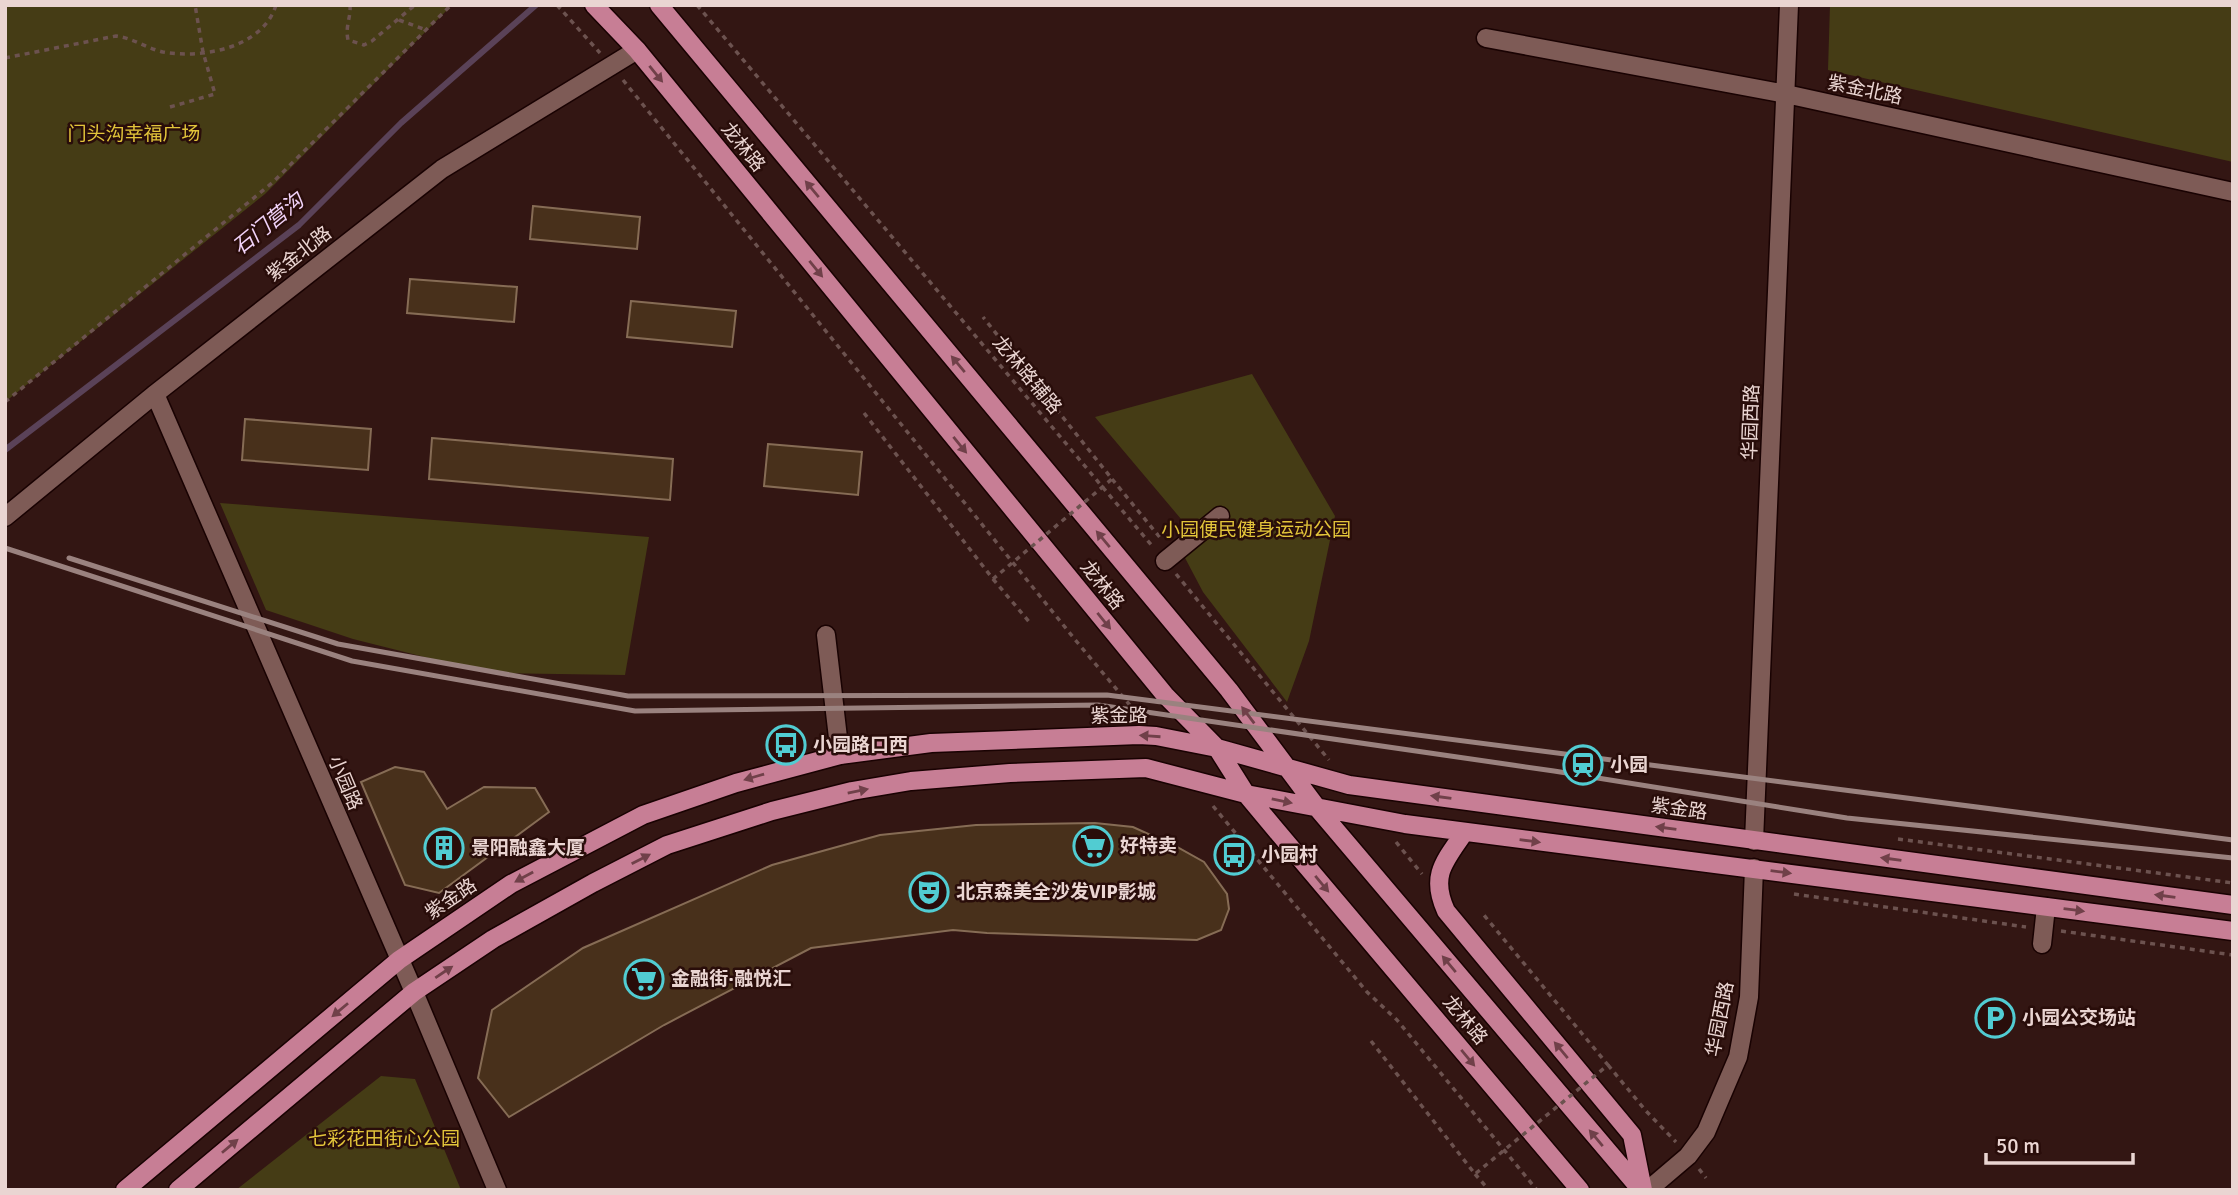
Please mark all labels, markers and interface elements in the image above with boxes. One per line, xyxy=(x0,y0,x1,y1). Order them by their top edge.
one-way arrow xyxy=(649,65,664,83)
street label: 紫金北路 xyxy=(1825,70,1905,110)
street label: 龙林路 xyxy=(716,117,770,177)
park label: 门头沟幸福广场 xyxy=(67,122,201,146)
one-way arrow xyxy=(805,181,820,198)
water label: 石门营沟 xyxy=(227,186,310,261)
street label: 紫金北路 xyxy=(262,221,336,287)
one-way arrow xyxy=(808,260,824,278)
street label: 龙林路辅路 xyxy=(987,331,1067,419)
one-way arrow xyxy=(951,356,966,373)
street label: 华园西路 xyxy=(1738,384,1764,460)
one-way arrow xyxy=(953,435,968,453)
park label: 小园便民健身运动公园 xyxy=(1161,518,1351,542)
one-way arrow xyxy=(1096,530,1111,548)
street label: 龙林路 xyxy=(1075,555,1129,615)
one-way arrow xyxy=(1097,611,1112,629)
street label: 紫金路 xyxy=(1090,704,1148,728)
one-way arrow xyxy=(1241,706,1255,724)
bus stop icon: 小园路口西 xyxy=(765,724,807,766)
one-way arrow xyxy=(1138,730,1160,741)
place label: 小园路口西 xyxy=(813,733,908,757)
station icon: 小园 xyxy=(1562,744,1604,786)
street label: 小园路 xyxy=(323,752,367,814)
place label: 小园 xyxy=(1610,753,1648,777)
one-way arrow xyxy=(744,773,765,783)
one-way arrow xyxy=(847,785,869,796)
one-way arrow xyxy=(1429,792,1451,803)
street label: 紫金路 xyxy=(1649,793,1709,825)
one-way arrow xyxy=(1271,796,1293,807)
one-way arrow xyxy=(1655,823,1677,834)
supermarket icon: 好特卖 xyxy=(1072,825,1114,867)
building icon: 景阳融鑫大厦 xyxy=(423,827,465,869)
place label: 好特卖 xyxy=(1120,834,1177,858)
bus stop icon: 小园村 xyxy=(1213,834,1255,876)
place label: 景阳融鑫大厦 xyxy=(471,836,585,860)
one-way arrow xyxy=(1520,836,1542,847)
place label: 小园村 xyxy=(1261,843,1318,867)
one-way arrow xyxy=(631,853,651,864)
one-way arrow xyxy=(1880,854,1902,865)
one-way arrow xyxy=(1770,866,1792,877)
one-way arrow xyxy=(514,871,534,883)
theatre icon: 北京森美全沙发VIP影城 xyxy=(908,871,950,913)
street label: 紫金路 xyxy=(421,873,481,925)
one-way arrow xyxy=(1314,875,1330,893)
place label: 北京森美全沙发VIP影城 xyxy=(956,880,1156,904)
one-way arrow xyxy=(2154,891,2176,902)
one-way arrow xyxy=(2063,905,2085,916)
one-way arrow xyxy=(1442,956,1457,973)
supermarket icon: 金融街·融悦汇 xyxy=(623,958,665,1000)
one-way arrow xyxy=(434,965,454,978)
place label: 金融街·融悦汇 xyxy=(671,967,791,991)
street label: 华园西路 xyxy=(1701,979,1739,1059)
street label: 龙林路 xyxy=(1437,990,1493,1050)
parking icon: 小园公交场站 xyxy=(1974,997,2016,1039)
one-way arrow xyxy=(331,1002,348,1017)
place label: 小园公交场站 xyxy=(2022,1006,2136,1030)
one-way arrow xyxy=(1554,1041,1569,1059)
one-way arrow xyxy=(1461,1048,1476,1066)
scale bar xyxy=(1986,1122,2133,1166)
park label: 七彩花田街心公园 xyxy=(308,1127,460,1151)
one-way arrow xyxy=(1589,1129,1604,1146)
text: 50 m xyxy=(1996,1133,2040,1159)
one-way arrow xyxy=(221,1139,238,1154)

